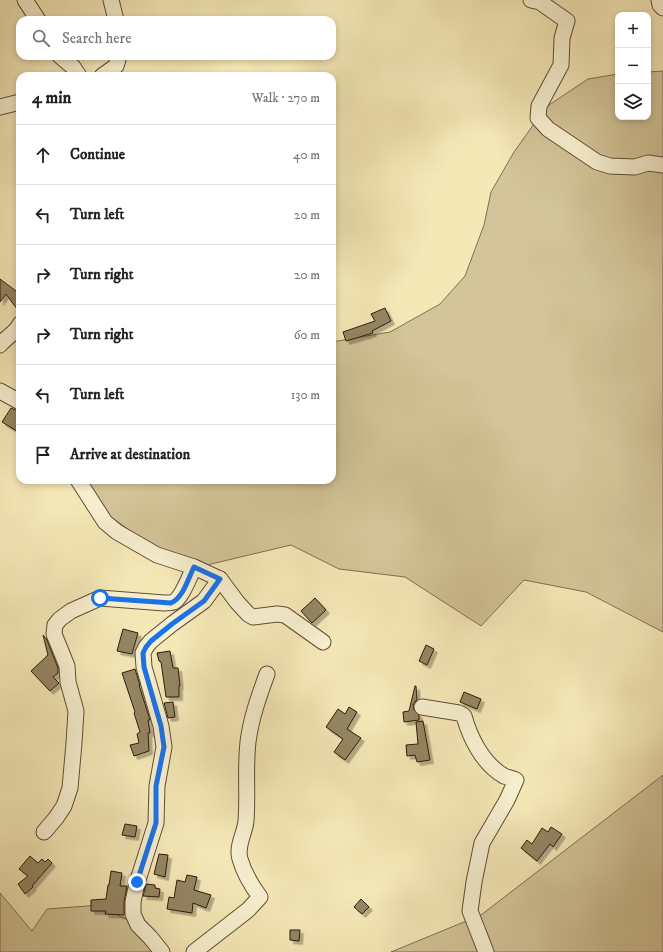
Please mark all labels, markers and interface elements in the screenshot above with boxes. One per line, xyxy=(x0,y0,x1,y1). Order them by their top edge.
map controls xyxy=(615,12,651,120)
button: + xyxy=(615,12,651,48)
search box xyxy=(16,16,336,60)
icon: search xyxy=(30,27,52,49)
text: Search here xyxy=(62,29,131,48)
button: − xyxy=(615,48,651,84)
button: layers xyxy=(615,84,651,120)
text: 4 min xyxy=(32,87,71,109)
text: Walk · 270 m xyxy=(252,90,320,106)
icon: ahead xyxy=(32,144,54,166)
text: Continue xyxy=(70,145,125,164)
text: 40 m xyxy=(293,147,320,163)
icon: left xyxy=(32,204,54,226)
text: Turn left xyxy=(70,205,124,224)
text: 20 m xyxy=(294,207,320,223)
icon: right xyxy=(32,264,54,286)
text: Turn right xyxy=(70,265,133,284)
text: 20 m xyxy=(294,267,320,283)
icon: right xyxy=(32,324,54,346)
text: Turn right xyxy=(70,325,133,344)
text: 60 m xyxy=(294,327,320,343)
icon: left xyxy=(32,384,54,406)
text: Turn left xyxy=(70,385,124,404)
text: 130 m xyxy=(291,387,320,403)
icon: arrive xyxy=(32,444,54,466)
text: Arrive at destination xyxy=(70,445,190,464)
route start xyxy=(91,589,109,607)
route end xyxy=(128,873,146,891)

